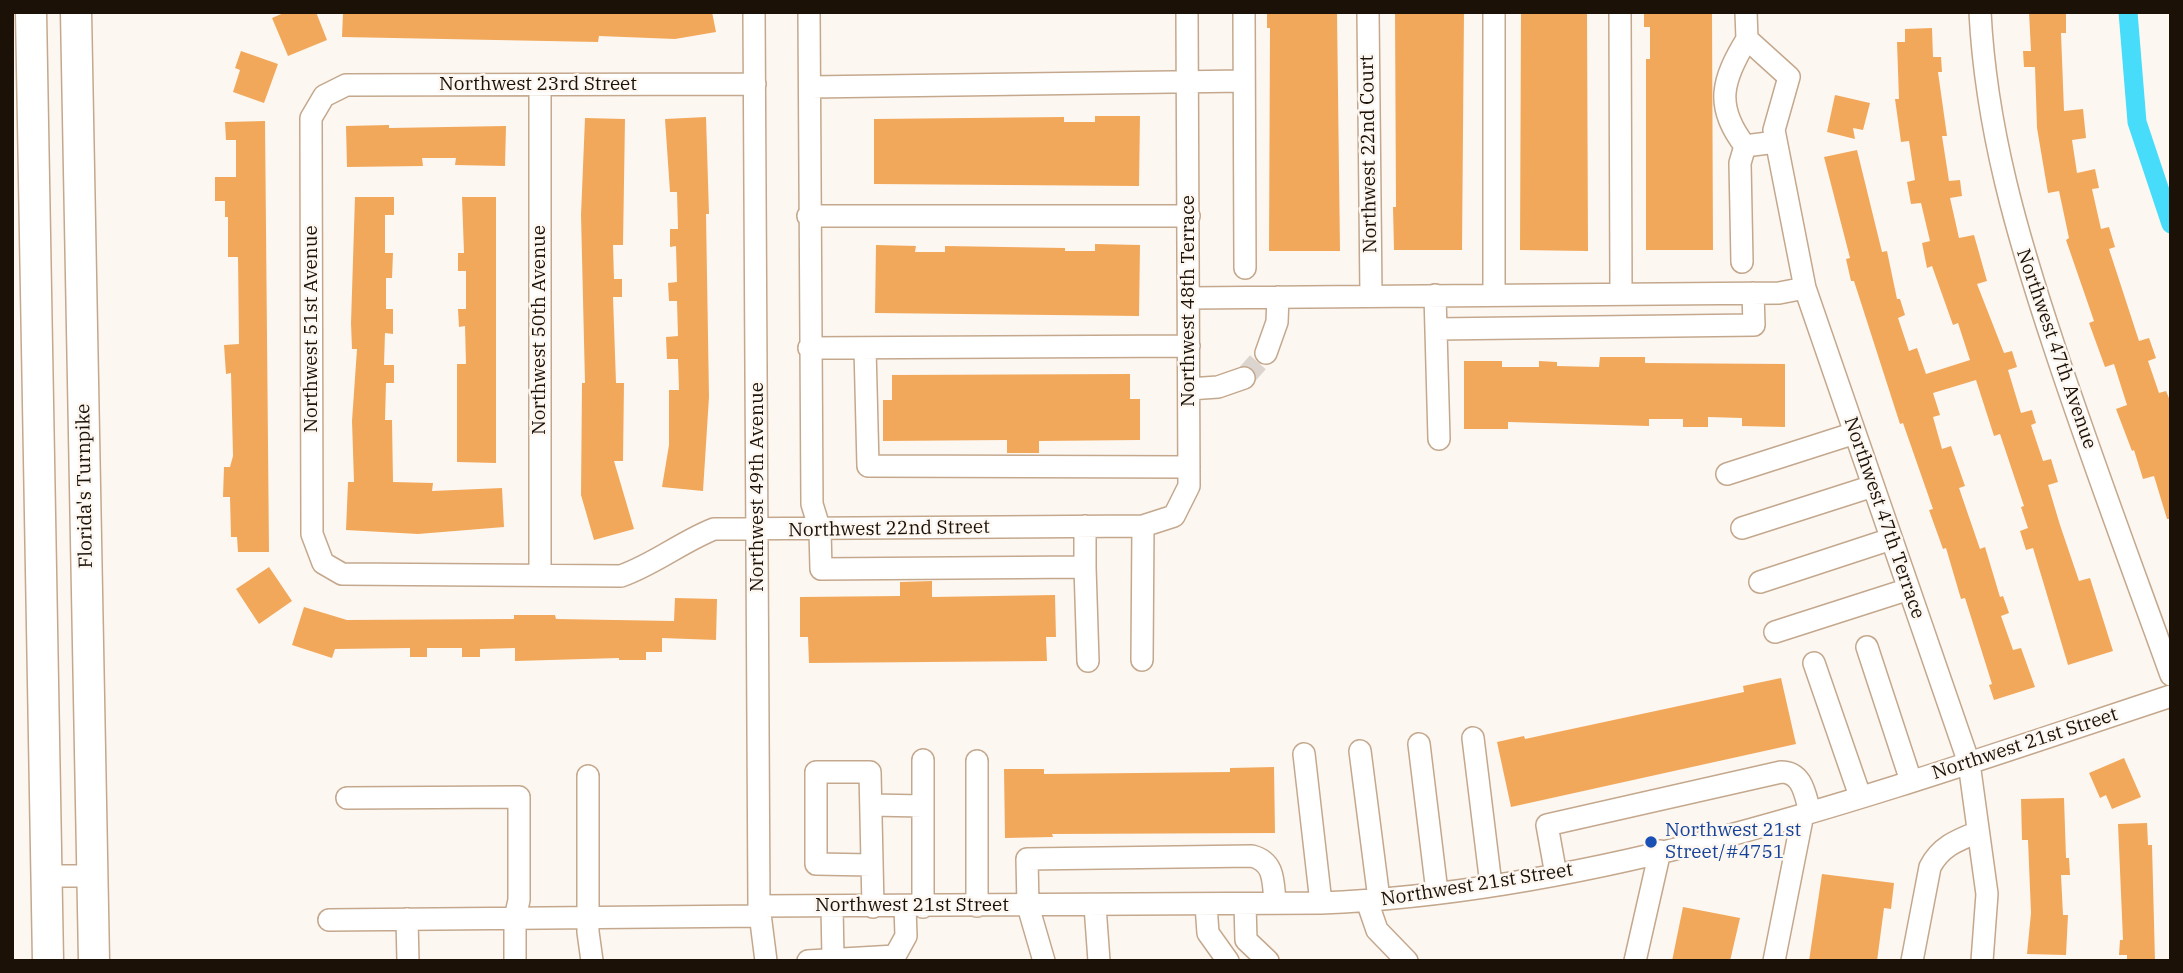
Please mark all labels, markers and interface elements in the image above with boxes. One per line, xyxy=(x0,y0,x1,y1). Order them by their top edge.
street label: Northwest 22nd Court xyxy=(1356,55,1382,253)
street label: Northwest 23rd Street xyxy=(439,74,637,96)
street label: Northwest 48th Terrace xyxy=(1178,195,1200,407)
street label: Northwest 51st Avenue xyxy=(301,225,323,433)
street label: Northwest 50th Avenue xyxy=(529,225,551,435)
street label: Northwest 47th Avenue xyxy=(2011,246,2101,452)
street label: Northwest 49th Avenue xyxy=(747,382,769,592)
street label: Florida's Turnpike xyxy=(72,403,98,569)
street label: Northwest 47th Terrace xyxy=(1839,414,1929,622)
street label: Northwest 22nd Street xyxy=(788,516,990,542)
street label: Northwest 21st Street xyxy=(1929,703,2121,785)
place label: Northwest 21st Street/#4751 xyxy=(1665,820,1801,864)
marker: Northwest 21st Street/#4751 xyxy=(1643,834,1659,850)
street label: Northwest 21st Street xyxy=(1379,859,1575,911)
street label: Northwest 21st Street xyxy=(815,895,1009,917)

